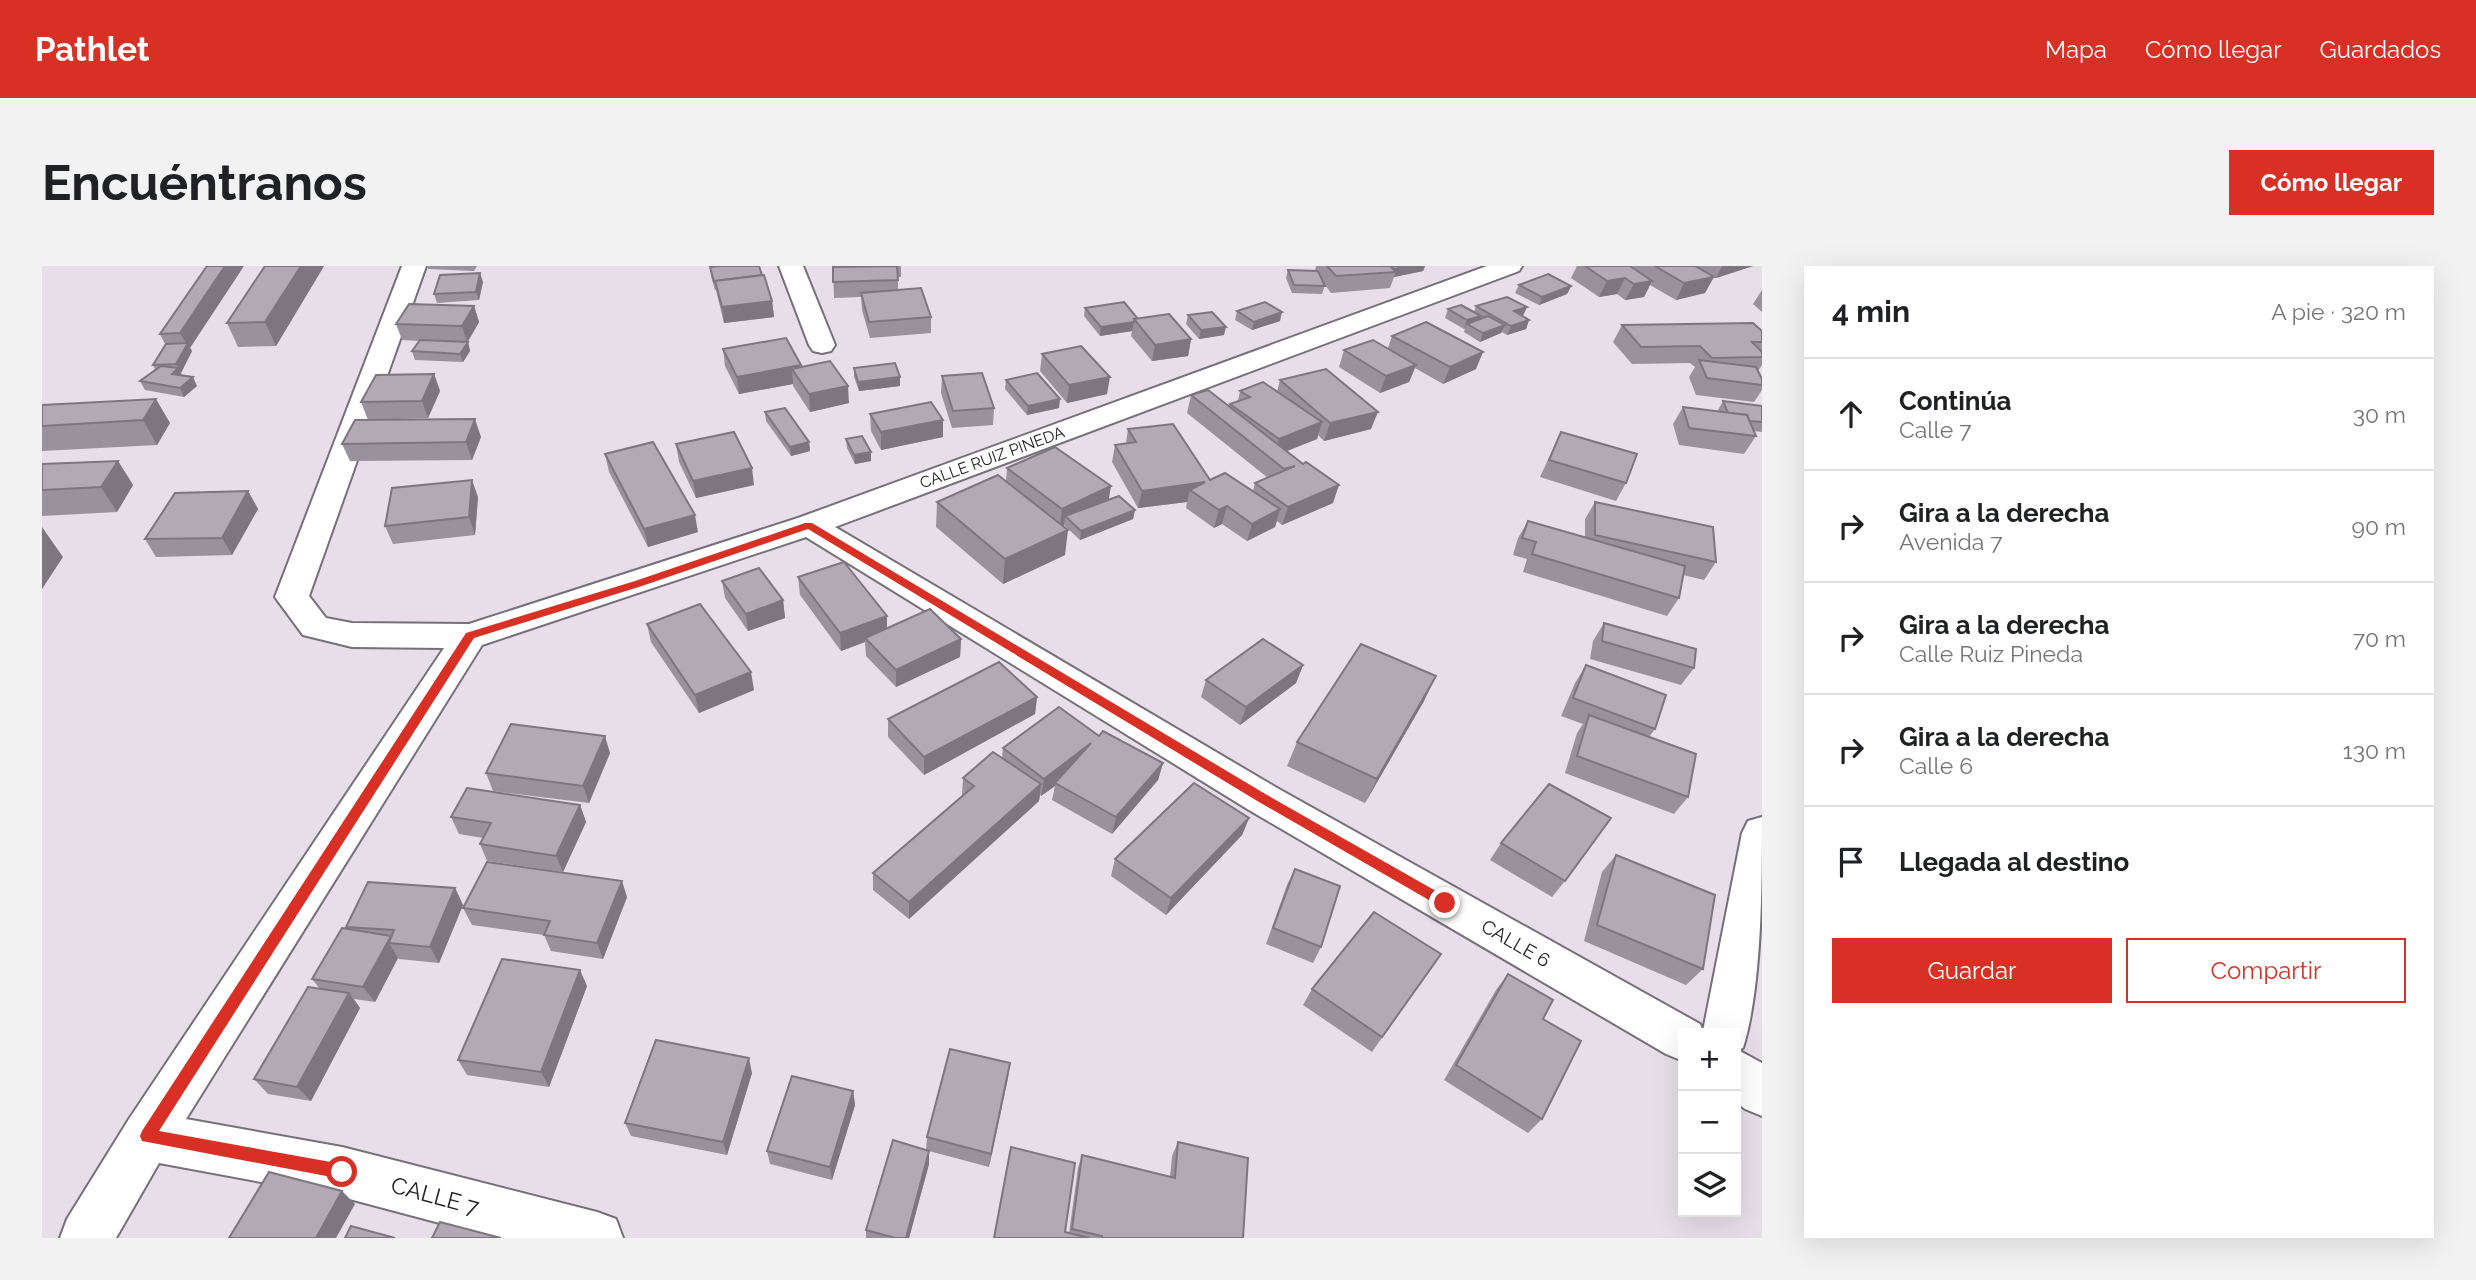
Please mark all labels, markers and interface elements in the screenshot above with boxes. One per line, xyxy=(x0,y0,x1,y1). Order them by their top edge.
text: Pathlet xyxy=(35,30,149,69)
text: Mapa xyxy=(2045,35,2107,64)
text: Cómo llegar xyxy=(2145,35,2282,64)
text: Guardados xyxy=(2320,35,2441,64)
button: Cómo llegar xyxy=(2229,150,2434,215)
text: Encuéntranos xyxy=(42,154,367,211)
text: 4 min xyxy=(1832,294,1910,329)
text: A pie · 320 m xyxy=(2271,298,2406,325)
text: Continúa xyxy=(1899,386,2011,416)
icon: ahead xyxy=(1832,395,1870,433)
text: 30 m xyxy=(2353,401,2406,428)
text: Calle 7 xyxy=(1899,416,1972,443)
street label: CALLE RUIZ PINEDA xyxy=(917,422,1067,492)
text: Gira a la derecha xyxy=(1899,498,2109,528)
icon: right xyxy=(1832,507,1870,545)
text: 90 m xyxy=(2351,513,2406,540)
text: Avenida 7 xyxy=(1899,528,2003,555)
text: Gira a la derecha xyxy=(1899,610,2109,640)
icon: right xyxy=(1832,619,1870,657)
text: 70 m xyxy=(2353,625,2406,652)
text: Calle Ruiz Pineda xyxy=(1899,640,2083,667)
text: Gira a la derecha xyxy=(1899,722,2109,752)
icon: right xyxy=(1832,731,1870,769)
text: 130 m xyxy=(2343,737,2406,764)
text: Calle 6 xyxy=(1899,752,1973,779)
icon: arrive xyxy=(1832,843,1870,881)
text: Llegada al destino xyxy=(1899,847,2129,877)
route end xyxy=(1429,887,1460,918)
street label: CALLE 6 xyxy=(1478,915,1554,971)
button: Guardar xyxy=(1832,938,2112,1003)
button: Compartir xyxy=(2126,938,2406,1003)
map controls xyxy=(1678,1028,1741,1217)
button: + xyxy=(1678,1028,1741,1091)
button: − xyxy=(1678,1091,1741,1154)
button: layers xyxy=(1678,1154,1741,1217)
route start xyxy=(326,1156,357,1187)
street label: CALLE 7 xyxy=(388,1171,483,1220)

